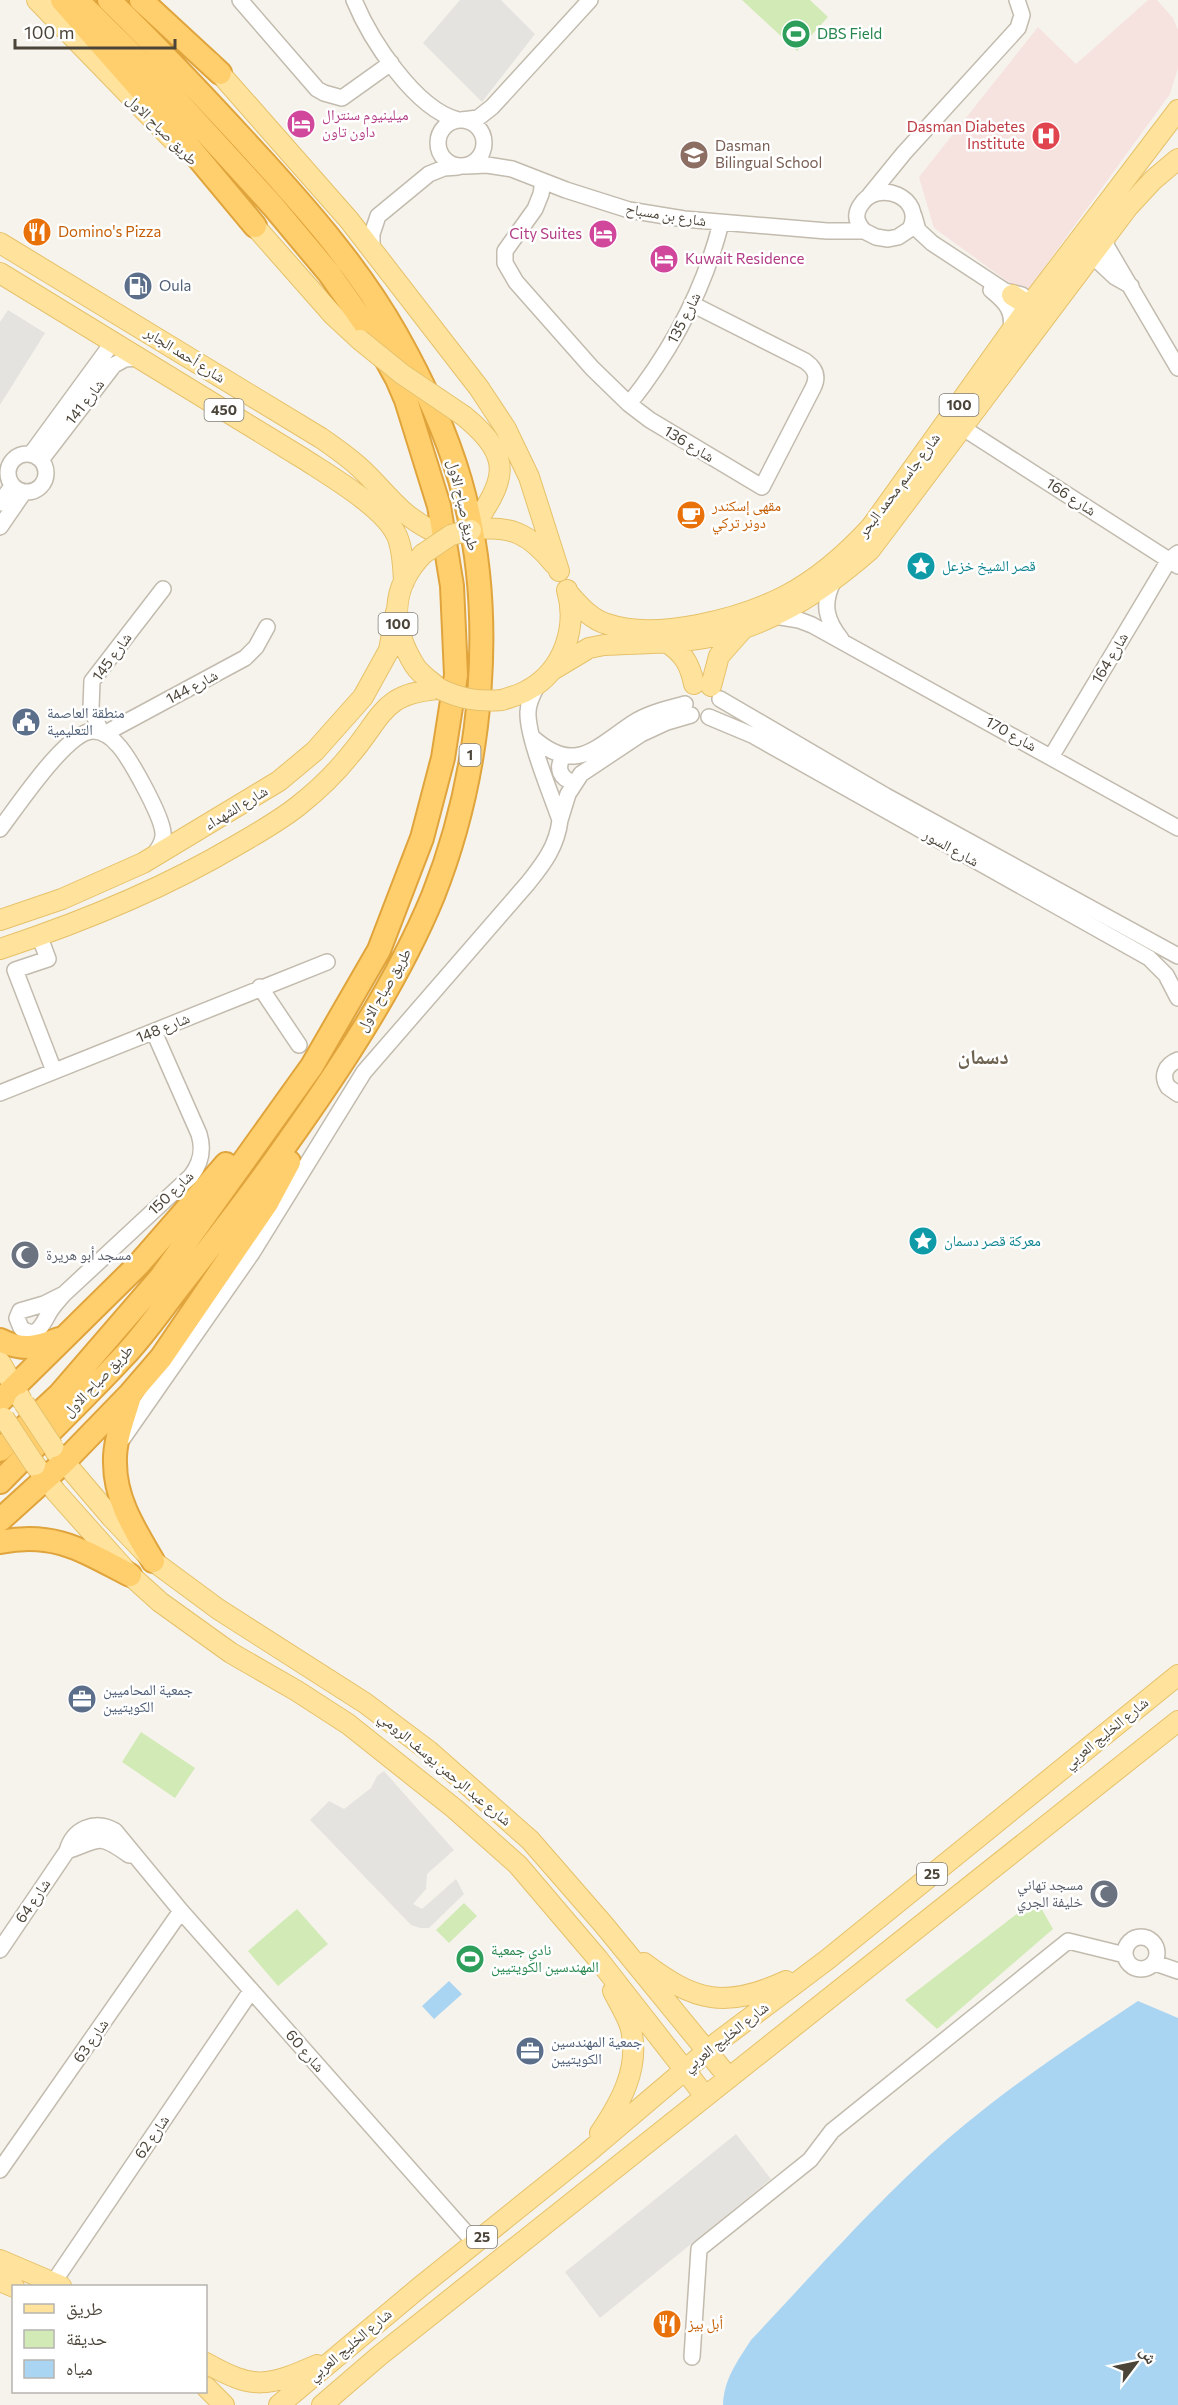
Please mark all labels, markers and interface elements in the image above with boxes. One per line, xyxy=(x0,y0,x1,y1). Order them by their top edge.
scale bar xyxy=(15,12,176,50)
sports icon: DBS Field xyxy=(780,18,812,50)
text: 100 m xyxy=(24,21,74,43)
place label: DBS Field xyxy=(817,24,882,42)
street label: طريق صباح الاول xyxy=(122,90,202,170)
place label: ميلينيوم سنترال داون تاون xyxy=(322,105,409,142)
hotel icon: ميلينيوم سنترال داون تاون xyxy=(285,108,317,140)
place label: Dasman Diabetes Institute xyxy=(907,117,1025,152)
hospital icon: Dasman Diabetes Institute xyxy=(1030,120,1062,152)
place label: Dasman Bilingual School xyxy=(715,136,822,171)
school or university icon: Dasman Bilingual School xyxy=(678,139,710,171)
street label: شارع بن مسباح xyxy=(624,199,708,231)
restaurant icon: Domino's Pizza xyxy=(21,216,53,248)
hotel icon: City Suites xyxy=(587,218,619,250)
place label: Domino's Pizza xyxy=(58,222,161,240)
place label: City Suites xyxy=(509,224,582,242)
hotel icon: Kuwait Residence xyxy=(648,243,680,275)
place label: Kuwait Residence xyxy=(685,249,805,267)
fuel station icon: Oula xyxy=(122,270,154,302)
place label: Oula xyxy=(159,276,191,294)
street label: شارع 135 xyxy=(663,289,705,347)
street label: شارع أحمد الجابر xyxy=(140,322,229,388)
street label: شارع 141 xyxy=(61,375,109,429)
road number: 100 xyxy=(940,394,978,416)
road number: 450 xyxy=(204,399,244,421)
street label: شارع 136 xyxy=(660,421,718,467)
street label: شارع جاسم محمد البحر xyxy=(853,429,945,542)
street label: طريق صباح الاول xyxy=(443,457,483,553)
street label: شارع 166 xyxy=(1042,473,1100,521)
place label: مقهى إسكندر دونر تركي xyxy=(711,496,781,535)
cafe icon: مقهى إسكندر دونر تركي xyxy=(675,499,707,531)
place icon: قصر الشيخ خزعل xyxy=(905,550,937,582)
place label: قصر الشيخ خزعل xyxy=(942,556,1036,576)
road number: 100 xyxy=(378,613,418,635)
street label: شارع 145 xyxy=(88,629,136,685)
street label: شارع 164 xyxy=(1087,629,1133,687)
street label: شارع 144 xyxy=(163,665,221,709)
place label: منطقة العاصمة التعليمية xyxy=(47,703,125,738)
public building icon: منطقة العاصمة التعليمية xyxy=(10,706,42,738)
street label: شارع 170 xyxy=(982,712,1040,756)
road number: 1 xyxy=(460,744,480,766)
street label: شارع الشهداء xyxy=(200,781,272,835)
street label: شارع السور xyxy=(919,824,983,872)
street label: طريق صباح الاول xyxy=(352,945,416,1035)
street label: شارع 148 xyxy=(133,1008,193,1048)
district label: دسمان xyxy=(957,1043,1009,1069)
street label: شارع 150 xyxy=(144,1166,198,1220)
place icon: معركة قصر دسمان xyxy=(907,1225,939,1257)
place label: معركة قصر دسمان xyxy=(944,1231,1041,1251)
mosque icon: مسجد أبو هريرة xyxy=(9,1239,41,1271)
place label: مسجد أبو هريرة xyxy=(46,1245,132,1264)
street label: طريق صباح الاول xyxy=(58,1340,138,1421)
place label: جمعية المحاميين الكويتيين xyxy=(103,1680,194,1717)
office icon: جمعية المحاميين الكويتيين xyxy=(66,1683,98,1715)
street label: شارع الخليج العربي xyxy=(1059,1693,1154,1775)
street label: شارع عبد الرحمن يوسف الرومي xyxy=(373,1707,516,1832)
road number: 25 xyxy=(917,1863,947,1885)
street label: شارع 64 xyxy=(11,1875,55,1927)
place label: مسجد تهاني خليفة الجري xyxy=(1017,1875,1083,1914)
mosque icon: مسجد تهاني خليفة الجري xyxy=(1088,1878,1120,1910)
place label: نادي جمعية المهندسين الكويتيين xyxy=(491,1940,599,1977)
sports icon: نادي جمعية المهندسين الكويتيين xyxy=(454,1943,486,1975)
street label: شارع الخليج العربي xyxy=(679,1997,774,2078)
street label: شارع 63 xyxy=(69,2015,113,2067)
street label: شارع 60 xyxy=(281,2025,329,2077)
place label: جمعية المهندسين الكويتيين xyxy=(551,2032,643,2069)
office icon: جمعية المهندسين الكويتيين xyxy=(514,2035,546,2067)
street label: شارع 62 xyxy=(130,2111,174,2163)
road number: 25 xyxy=(467,2226,497,2248)
legend xyxy=(12,2285,207,2393)
text: طريق xyxy=(66,2297,103,2320)
street label: شارع الخليج العربي xyxy=(304,2304,397,2387)
restaurant icon: أبل بيز xyxy=(651,2308,683,2340)
place label: أبل بيز xyxy=(687,2314,723,2334)
text: حديقة xyxy=(66,2327,107,2349)
north arrow xyxy=(1106,2333,1166,2393)
text: ش xyxy=(1136,2343,1162,2368)
text: مياه xyxy=(66,2357,93,2379)

